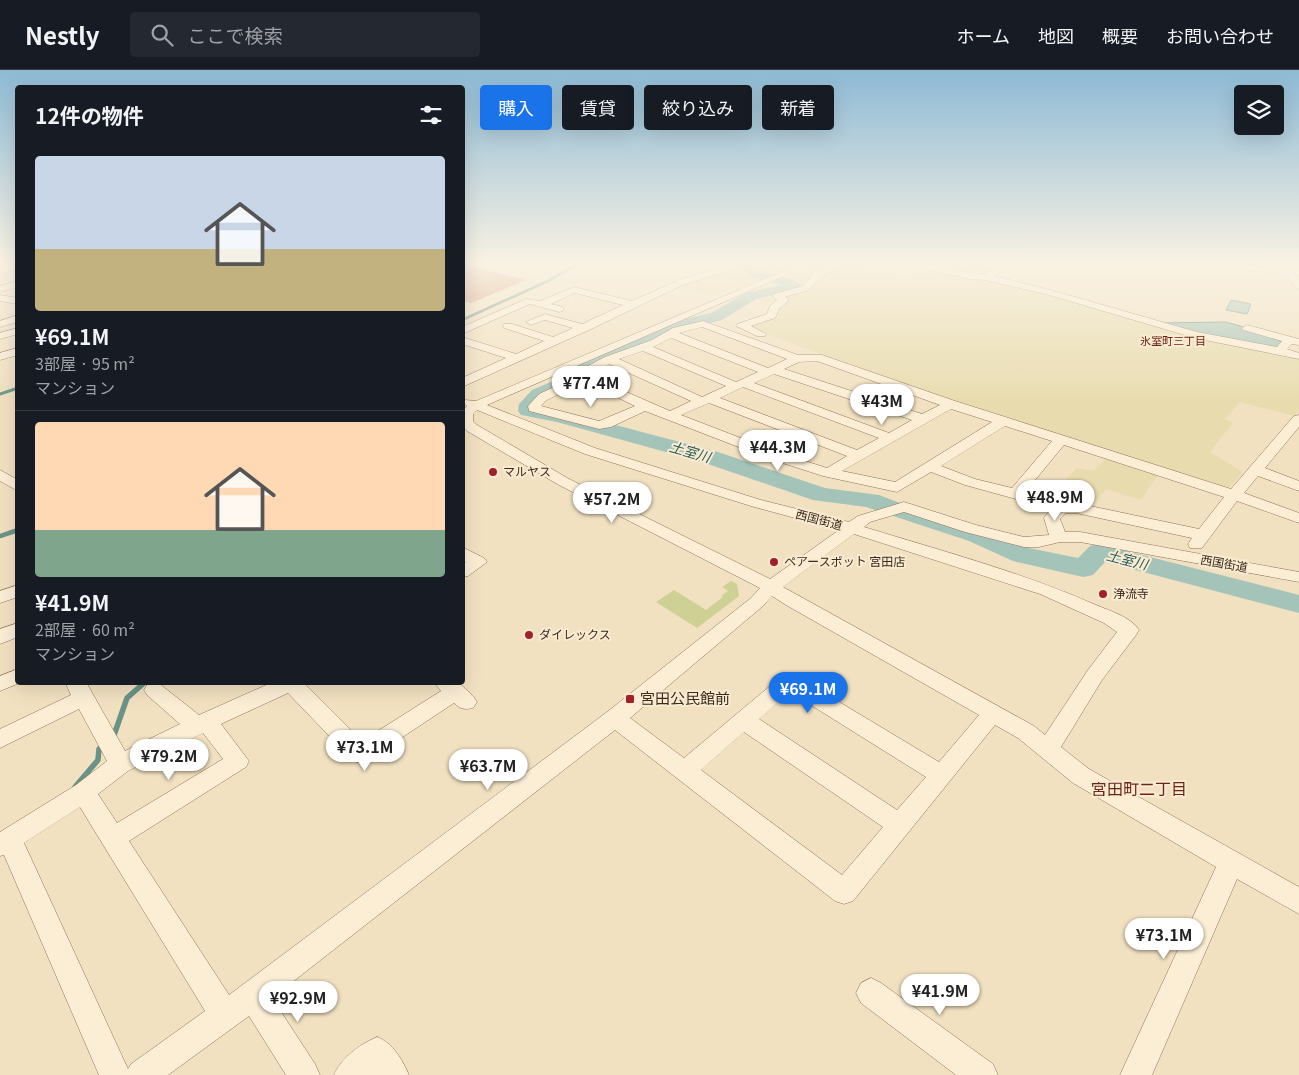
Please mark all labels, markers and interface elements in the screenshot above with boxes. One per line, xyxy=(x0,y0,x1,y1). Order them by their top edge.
search box xyxy=(130,12,480,57)
text: Nestly xyxy=(25,17,100,52)
icon: search xyxy=(148,21,176,49)
text: ここで検索 xyxy=(188,21,283,48)
text: ホーム xyxy=(957,22,1010,48)
text: 地図 xyxy=(1038,22,1074,48)
text: 概要 xyxy=(1102,22,1138,48)
text: お問い合わせ xyxy=(1166,22,1274,48)
chip: 購入 xyxy=(480,85,552,130)
chip: 賃貸 xyxy=(562,85,634,130)
chip: 絞り込み xyxy=(644,85,752,130)
chip: 新着 xyxy=(762,85,834,130)
map controls xyxy=(1234,85,1284,135)
button: layers xyxy=(1234,85,1284,135)
text: 12件の物件 xyxy=(35,100,144,130)
icon: filters xyxy=(417,101,445,129)
icon: home xyxy=(195,189,285,279)
text: ¥69.1M xyxy=(35,321,109,351)
district label: 氷室町三丁目 xyxy=(1140,332,1206,348)
text: 3部屋 · 95 m² xyxy=(35,351,135,375)
pin: ¥77.4M xyxy=(550,366,632,408)
text: ¥77.4M xyxy=(563,370,619,394)
text: マンション xyxy=(35,375,115,399)
pin: ¥43M xyxy=(852,384,912,426)
text: ¥43M xyxy=(861,388,903,412)
pin: ¥44.3M xyxy=(737,430,819,472)
text: ¥44.3M xyxy=(750,434,806,458)
water label: 土室川 xyxy=(667,436,715,467)
icon: home xyxy=(195,454,285,544)
place label: マルヤス xyxy=(503,462,551,479)
marker: マルヤス xyxy=(487,466,499,478)
pin: ¥48.9M xyxy=(1014,480,1096,522)
pin: ¥57.2M xyxy=(571,482,653,524)
text: ¥48.9M xyxy=(1027,484,1083,508)
text: ¥57.2M xyxy=(584,486,640,510)
street label: 西国街道 xyxy=(794,504,845,533)
water label: 土室川 xyxy=(1104,544,1152,574)
street label: 西国街道 xyxy=(1199,550,1249,575)
place label: ペアースポット 宮田店 xyxy=(784,552,905,569)
marker: ペアースポット 宮田店 xyxy=(768,556,780,568)
place label: 浄流寺 xyxy=(1113,584,1149,601)
text: ¥41.9M xyxy=(35,587,109,617)
marker: 浄流寺 xyxy=(1097,588,1109,600)
text: 2部屋 · 60 m² xyxy=(35,617,135,641)
place label: ダイレックス xyxy=(539,625,611,642)
marker: ダイレックス xyxy=(523,629,535,641)
text: マンション xyxy=(35,641,115,665)
pin: ¥69.1M xyxy=(767,672,849,714)
text: ¥69.1M xyxy=(780,676,836,700)
place label: 宮田公民館前 xyxy=(640,687,730,708)
marker: 宮田公民館前 xyxy=(624,693,636,705)
pin: ¥73.1M xyxy=(324,730,406,772)
text: ¥73.1M xyxy=(337,734,393,758)
pin: ¥79.2M xyxy=(128,738,210,781)
text: ¥79.2M xyxy=(141,743,197,767)
pin: ¥63.7M xyxy=(447,748,529,791)
text: ¥63.7M xyxy=(460,753,516,777)
district label: 宮田町二丁目 xyxy=(1091,776,1187,800)
pin: ¥73.1M xyxy=(1123,918,1205,960)
text: ¥73.1M xyxy=(1136,922,1192,946)
pin: ¥41.9M xyxy=(899,974,981,1016)
text: ¥41.9M xyxy=(912,978,968,1002)
pin: ¥92.9M xyxy=(257,980,339,1023)
text: ¥92.9M xyxy=(270,985,326,1009)

